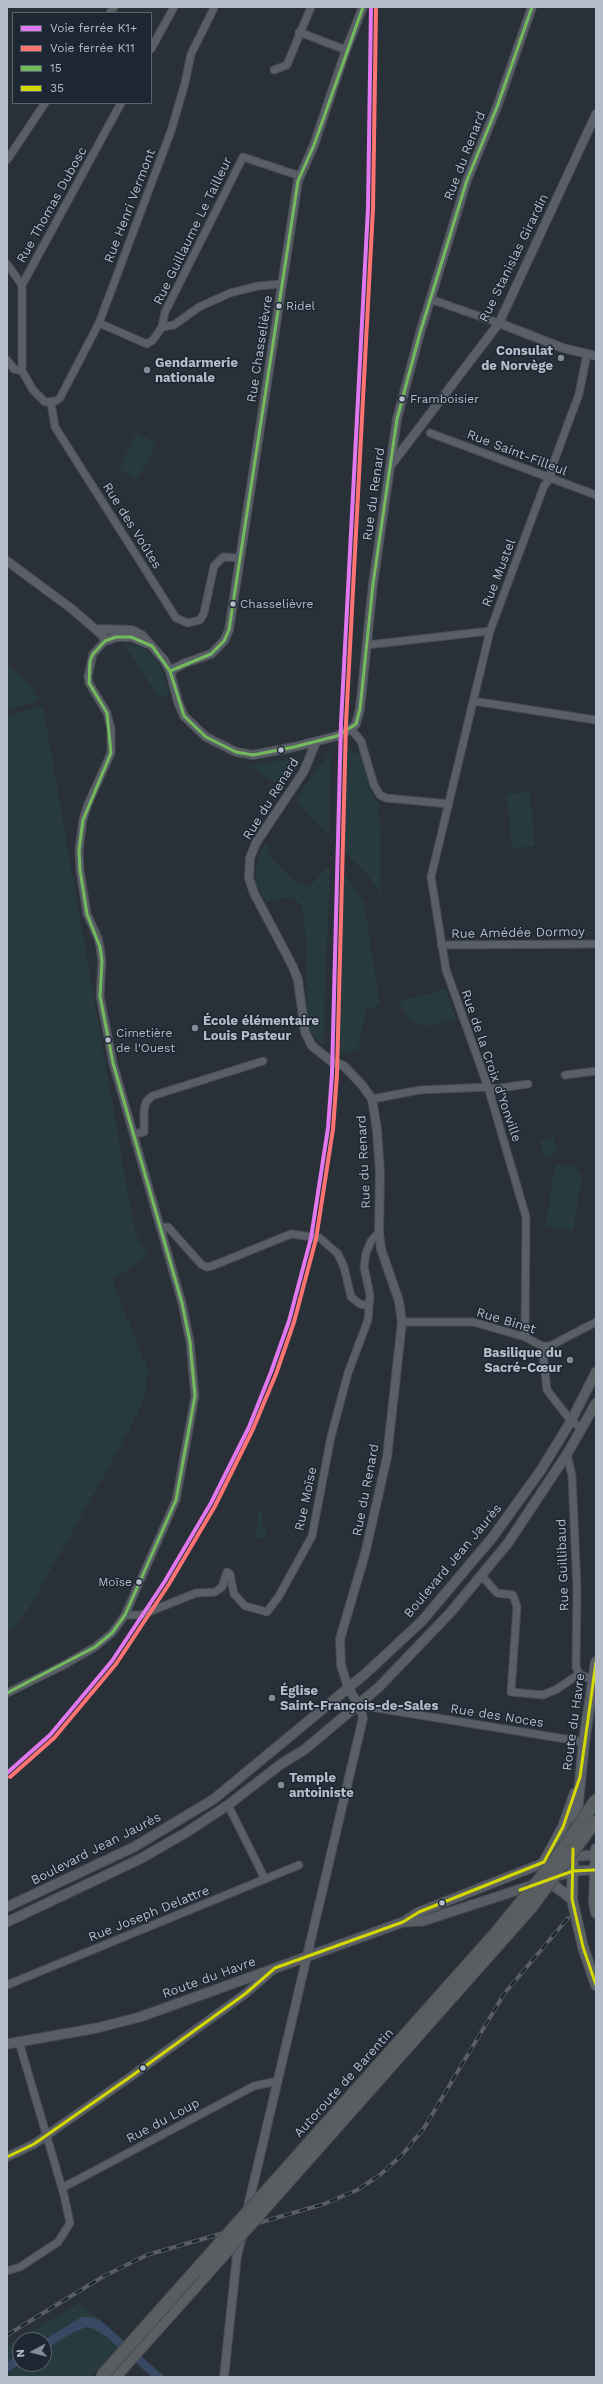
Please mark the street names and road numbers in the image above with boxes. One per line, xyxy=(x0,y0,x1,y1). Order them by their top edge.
street label: Rue du Renard xyxy=(441,109,489,203)
street label: Rue Thomas Dubosc xyxy=(14,144,90,266)
street label: Rue Henri Vermont xyxy=(101,147,159,265)
street label: Rue Guillaume Le Tailleur xyxy=(150,154,236,308)
street label: Rue Stanislas Girardin xyxy=(476,191,552,325)
street label: Rue Chasselièvre xyxy=(244,294,276,404)
street label: Rue Saint-Filleul xyxy=(465,427,569,479)
street label: Rue du Renard xyxy=(360,447,388,541)
street label: Rue des Voûtes xyxy=(99,480,165,572)
street label: Rue Mustel xyxy=(479,537,519,609)
street label: Rue du Renard xyxy=(240,755,302,843)
street label: Rue Amédée Dormoy xyxy=(451,924,585,942)
street label: Rue de la Croix d'Yonville xyxy=(458,988,524,1144)
street label: Rue du Renard xyxy=(354,1115,374,1209)
street label: Rue Binet xyxy=(474,1305,538,1337)
street label: Rue du Renard xyxy=(349,1443,383,1537)
street label: Rue Moïse xyxy=(292,1466,320,1532)
street label: Boulevard Jean Jaurès xyxy=(401,1501,505,1621)
street label: Rue Guillibaud xyxy=(554,1519,572,1611)
street label: Route du Havre xyxy=(559,1672,589,1772)
street label: Rue des Noces xyxy=(449,1701,545,1731)
street label: Boulevard Jean Jaurès xyxy=(28,1809,164,1889)
street label: Rue Joseph Delattre xyxy=(86,1883,212,1945)
street label: Route du Havre xyxy=(160,1954,258,2002)
street label: Autoroute de Barentin xyxy=(291,2025,397,2141)
street label: Rue du Loup xyxy=(124,2095,202,2147)

